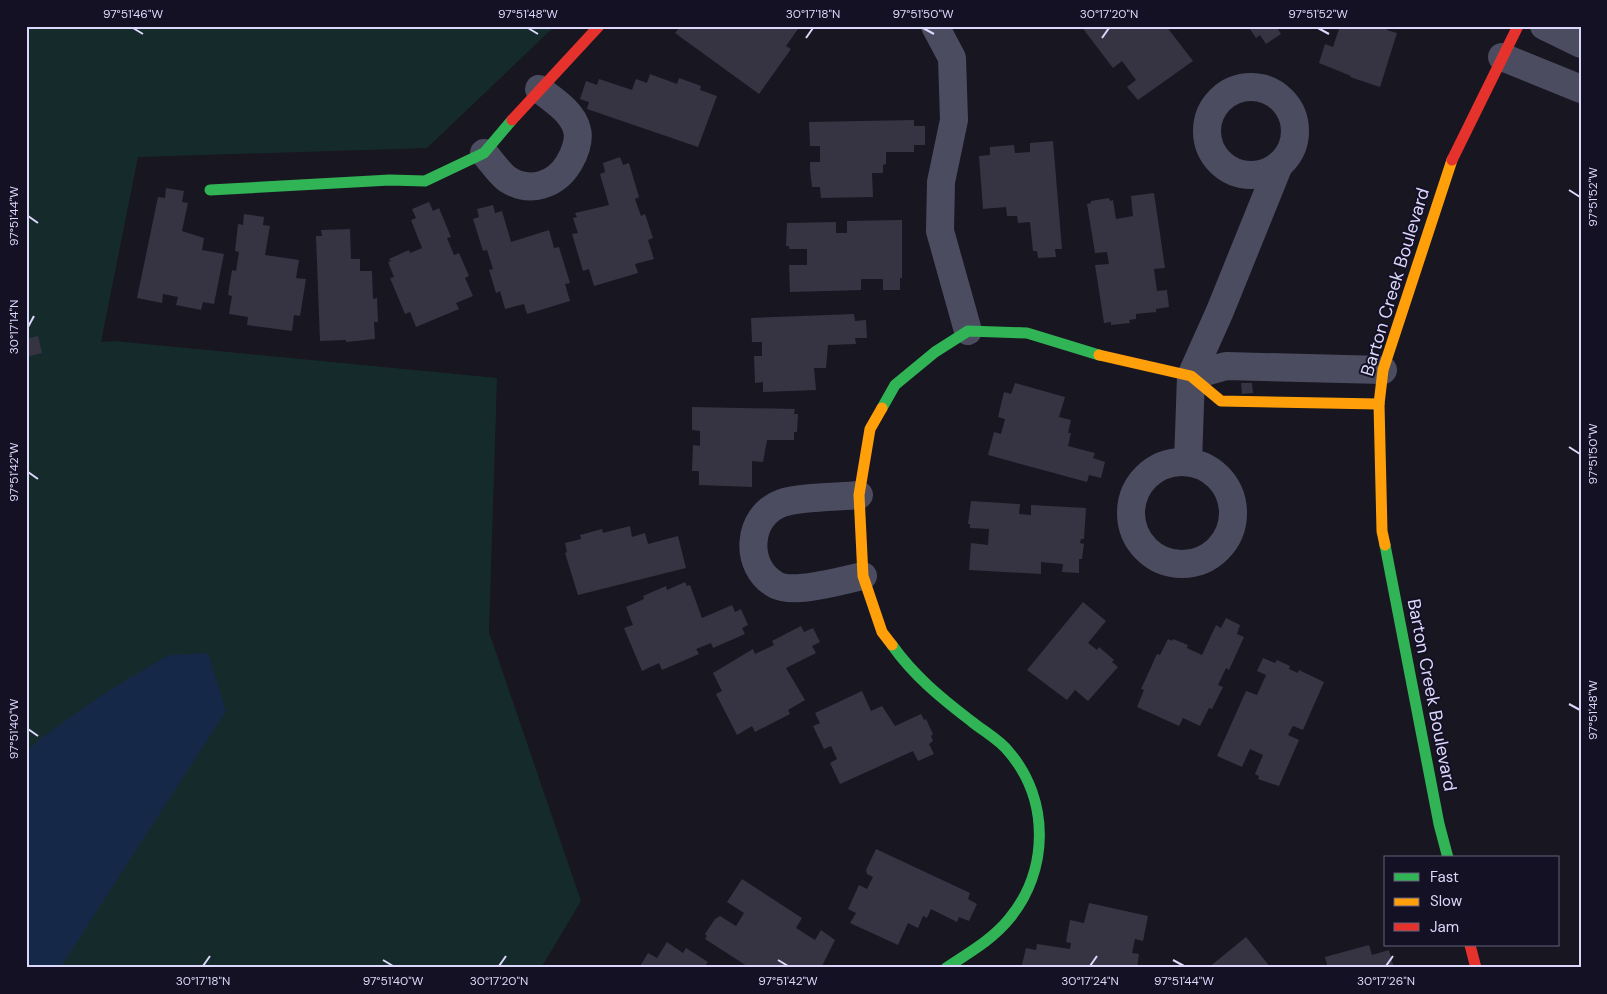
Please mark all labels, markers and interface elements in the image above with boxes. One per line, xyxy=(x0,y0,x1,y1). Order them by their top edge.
text: 97°51'46"W xyxy=(103,6,163,22)
text: 97°51'48"W xyxy=(498,6,558,22)
text: 30°17'18"N xyxy=(786,6,840,22)
text: 97°51'50"W xyxy=(893,6,954,22)
text: 30°17'20"N xyxy=(1080,6,1138,22)
text: 97°51'52"W xyxy=(1288,6,1348,22)
text: 97°51'52"W xyxy=(1585,167,1601,227)
street label: Barton Creek Boulevard xyxy=(1355,185,1435,379)
text: 97°51'44"W xyxy=(6,186,22,246)
text: 30°17'14"N xyxy=(6,300,22,354)
text: 97°51'50"W xyxy=(1585,423,1601,485)
text: 97°51'42"W xyxy=(6,442,22,502)
street label: Barton Creek Boulevard xyxy=(1402,597,1462,793)
text: 97°51'48"W xyxy=(1585,680,1601,740)
text: 97°51'40"W xyxy=(6,698,22,759)
legend xyxy=(1384,856,1560,946)
text: Fast xyxy=(1430,867,1459,887)
text: Slow xyxy=(1430,891,1463,911)
text: Jam xyxy=(1430,917,1459,937)
text: 30°17'18"N xyxy=(176,973,230,989)
text: 97°51'40"W xyxy=(363,973,424,989)
text: 30°17'20"N xyxy=(470,973,528,989)
text: 97°51'42"W xyxy=(758,973,818,989)
text: 30°17'24"N xyxy=(1061,973,1119,989)
text: 97°51'44"W xyxy=(1154,973,1214,989)
text: 30°17'26"N xyxy=(1357,973,1415,989)

